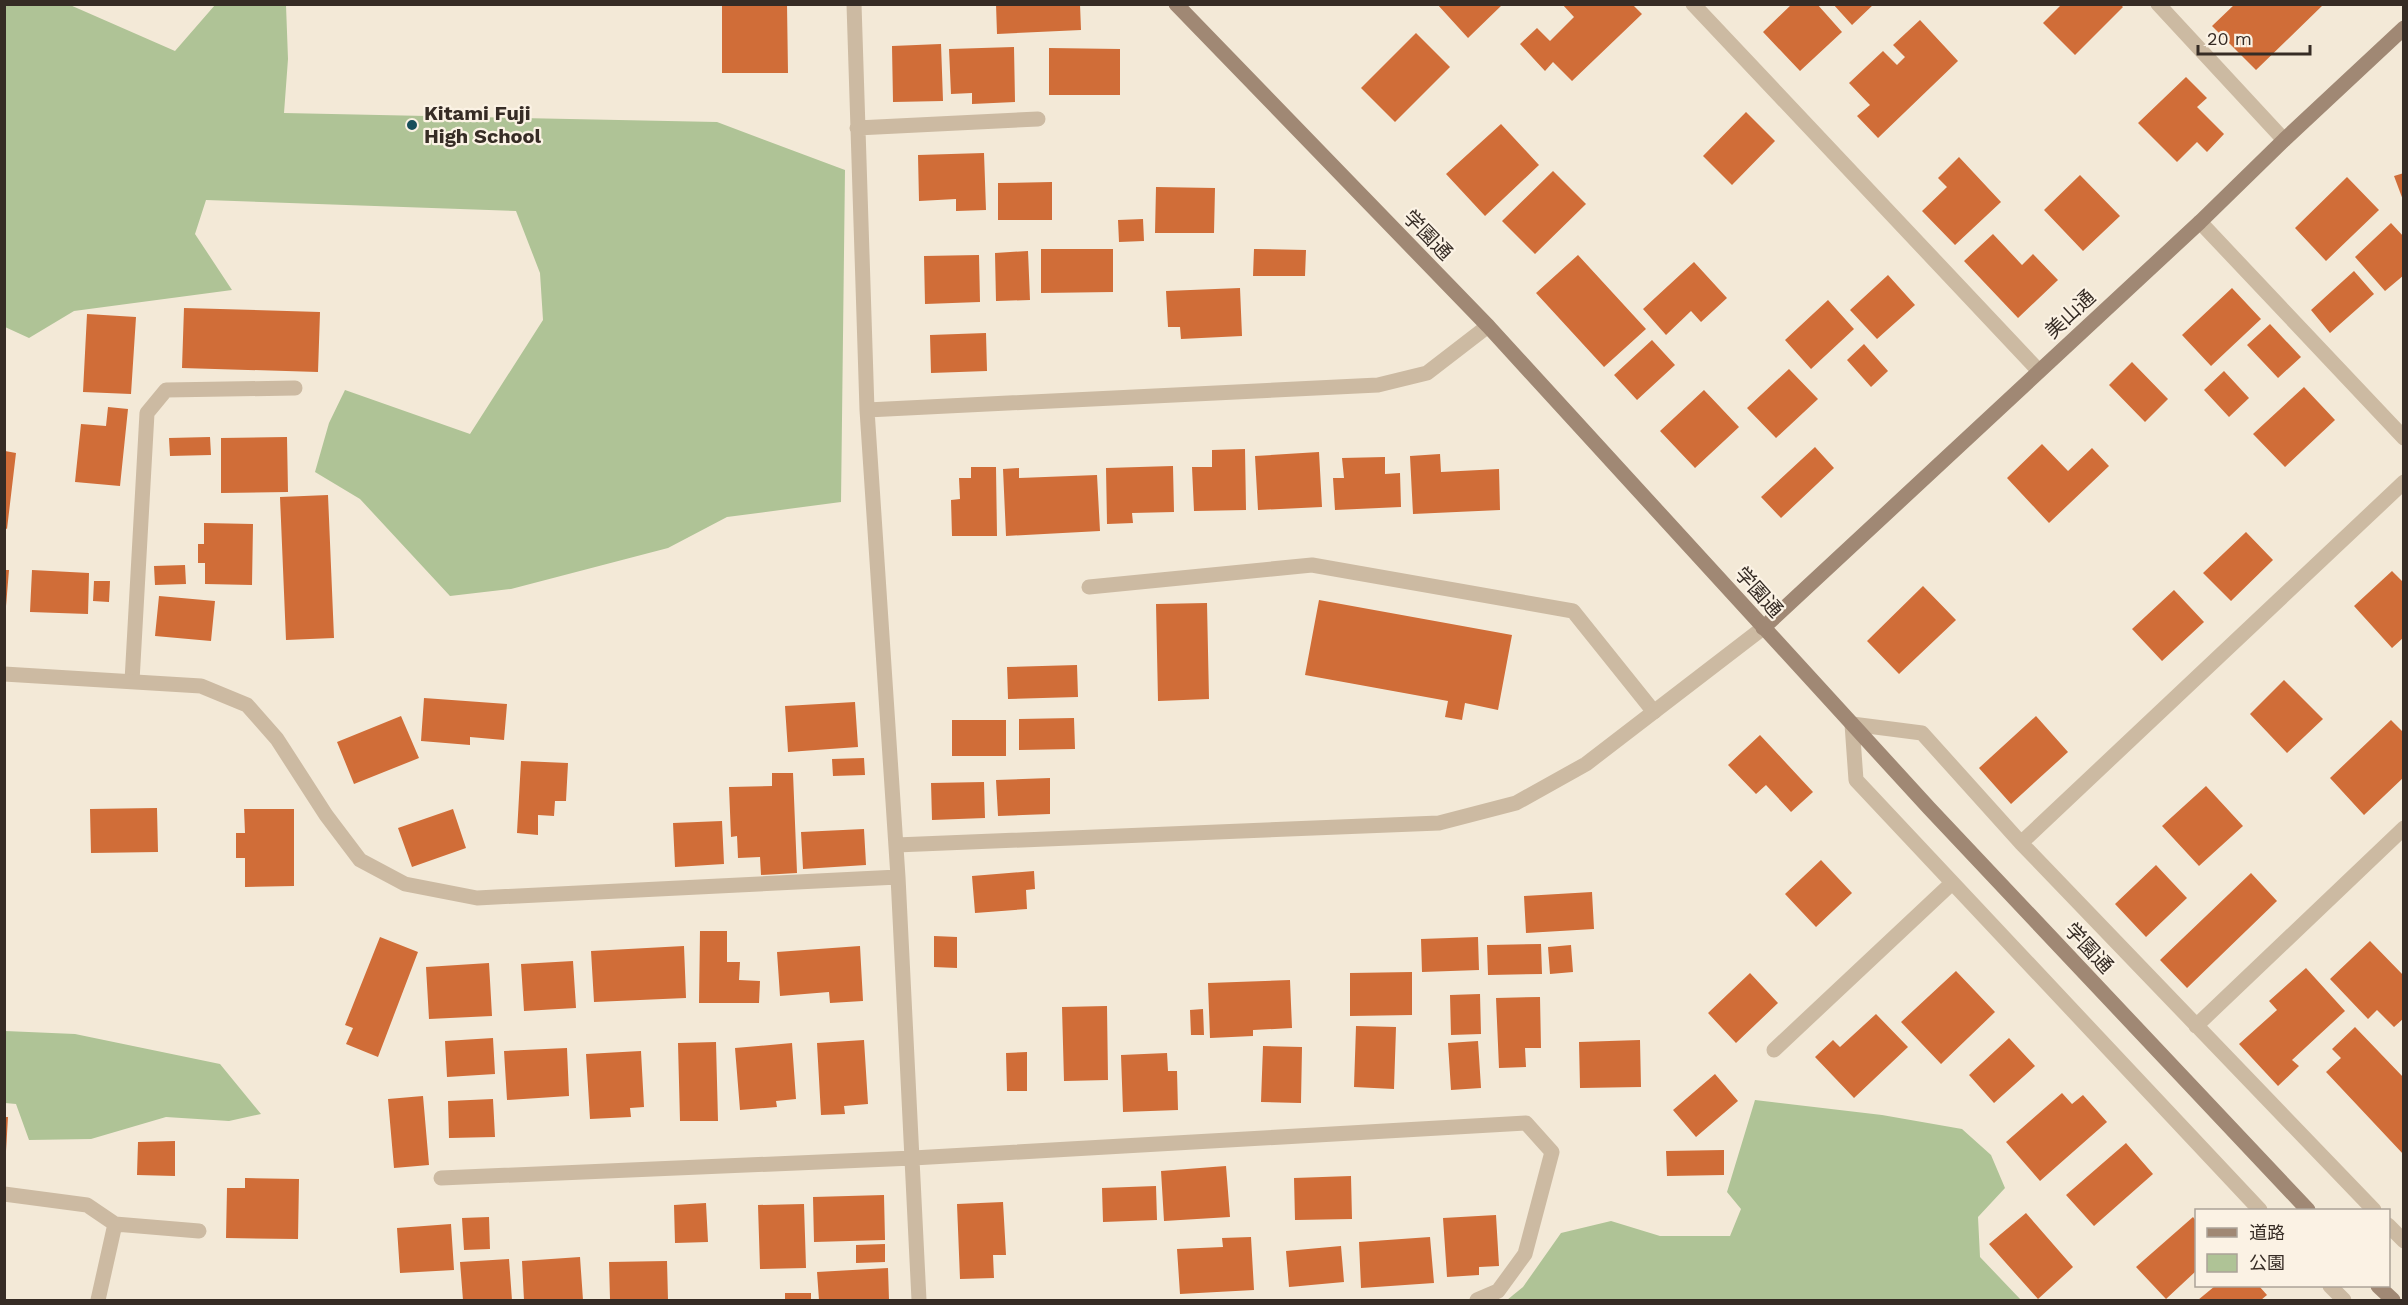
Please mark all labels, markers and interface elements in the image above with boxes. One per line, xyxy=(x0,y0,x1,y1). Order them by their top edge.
scale bar xyxy=(2198,18,2310,56)
text: 20 m xyxy=(2207,28,2252,49)
place label: Kitami Fuji High School xyxy=(424,101,542,148)
marker: Kitami Fuji High School xyxy=(405,118,419,132)
street label: 学園通 xyxy=(1399,205,1457,265)
street label: 美山通 xyxy=(2040,285,2100,343)
street label: 学園通 xyxy=(1730,562,1788,622)
street label: 学園通 xyxy=(2060,918,2118,978)
legend xyxy=(2195,1209,2390,1287)
text: 道路 xyxy=(2249,1222,2285,1243)
text: 公園 xyxy=(2249,1252,2285,1273)

